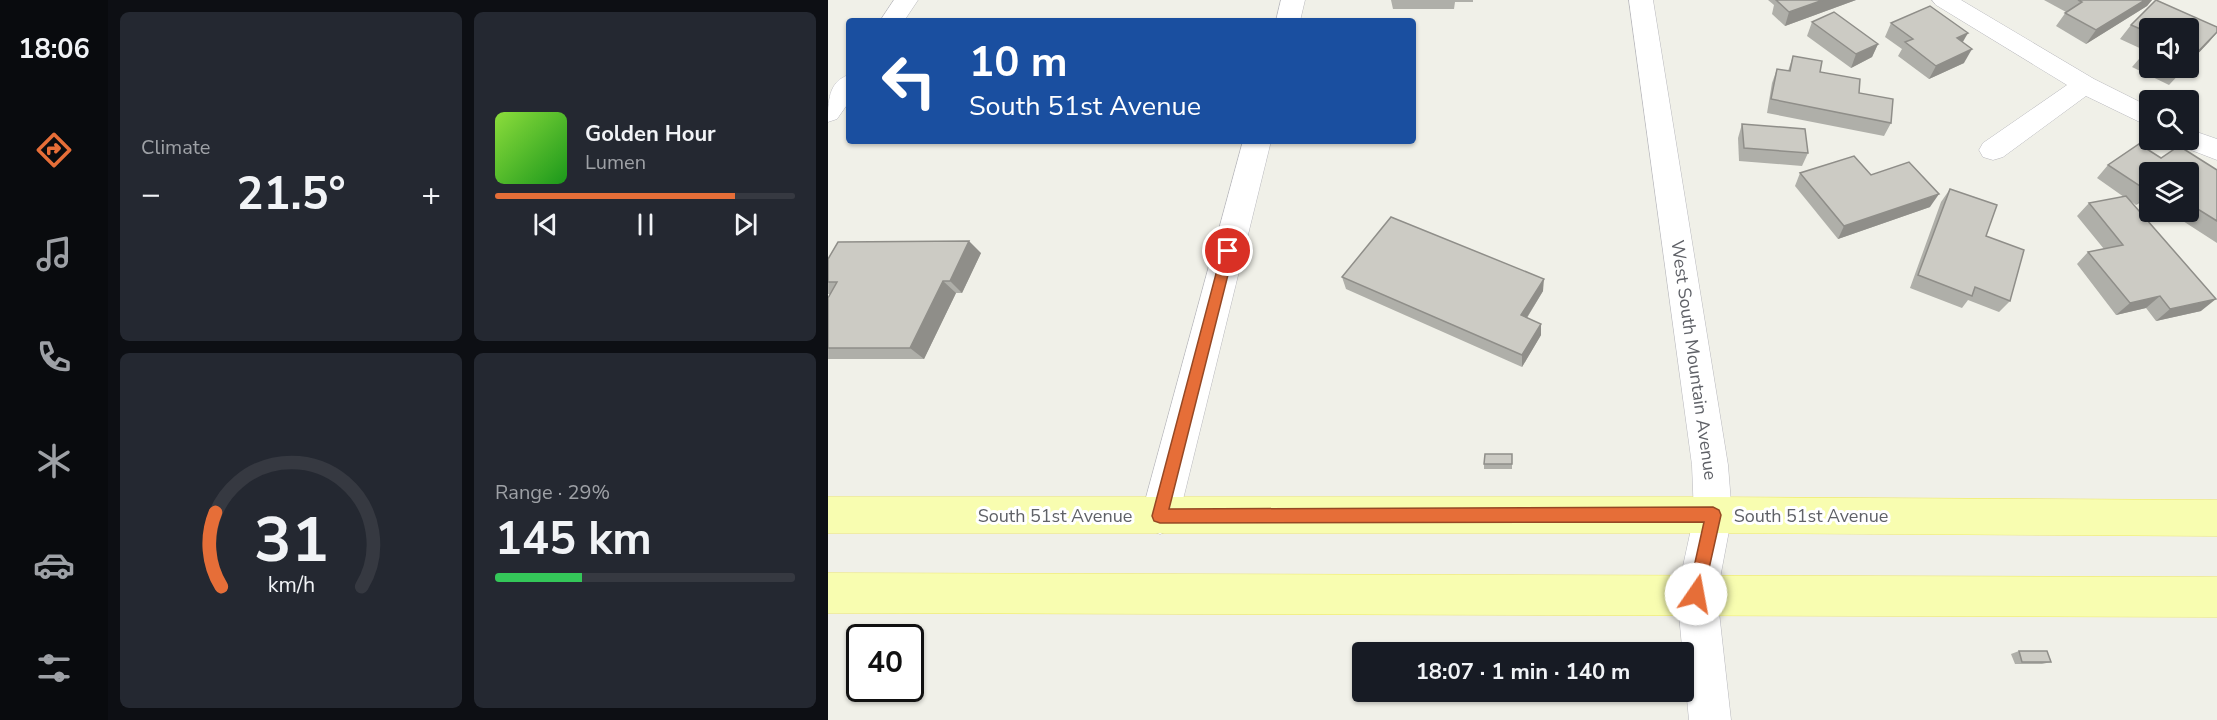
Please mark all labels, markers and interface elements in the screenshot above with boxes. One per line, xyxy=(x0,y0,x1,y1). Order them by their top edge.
map controls xyxy=(2139,18,2199,222)
button: sound xyxy=(2139,18,2199,78)
text: 18:06 xyxy=(18,31,90,68)
text: 10 m xyxy=(969,34,1068,91)
icon: left xyxy=(870,42,948,120)
text: South 51st Avenue xyxy=(969,88,1201,125)
button: search xyxy=(2139,90,2199,150)
text: Golden Hour xyxy=(585,119,716,149)
icon: directions xyxy=(33,129,75,171)
text: Climate xyxy=(141,134,210,161)
text: Lumen xyxy=(585,149,646,176)
button: layers xyxy=(2139,162,2199,222)
text: 21.5° xyxy=(236,164,346,225)
text: − xyxy=(141,172,161,217)
text: + xyxy=(421,172,441,217)
icon: previous xyxy=(529,208,562,241)
icon: pause xyxy=(629,208,662,241)
icon: next xyxy=(729,208,762,241)
pin xyxy=(1202,225,1253,276)
icon: music xyxy=(33,233,75,275)
icon: arrive xyxy=(1211,234,1244,267)
street label: West South Mountain Avenue xyxy=(1665,239,1723,481)
icon: phone xyxy=(33,336,75,378)
icon: climate xyxy=(33,440,75,482)
text: Range · 29% xyxy=(495,479,610,506)
text: 31 xyxy=(254,498,328,583)
street label: South 51st Avenue xyxy=(978,504,1132,528)
street label: South 51st Avenue xyxy=(1734,504,1888,528)
text: 145 km xyxy=(495,509,652,570)
icon: car xyxy=(33,544,75,586)
position arrow xyxy=(1664,562,1728,626)
text: km/h xyxy=(267,571,315,601)
speed limit sign: 40 xyxy=(846,624,924,702)
icon: filters xyxy=(33,647,75,689)
text: 18:07 · 1 min · 140 m xyxy=(1416,657,1630,687)

